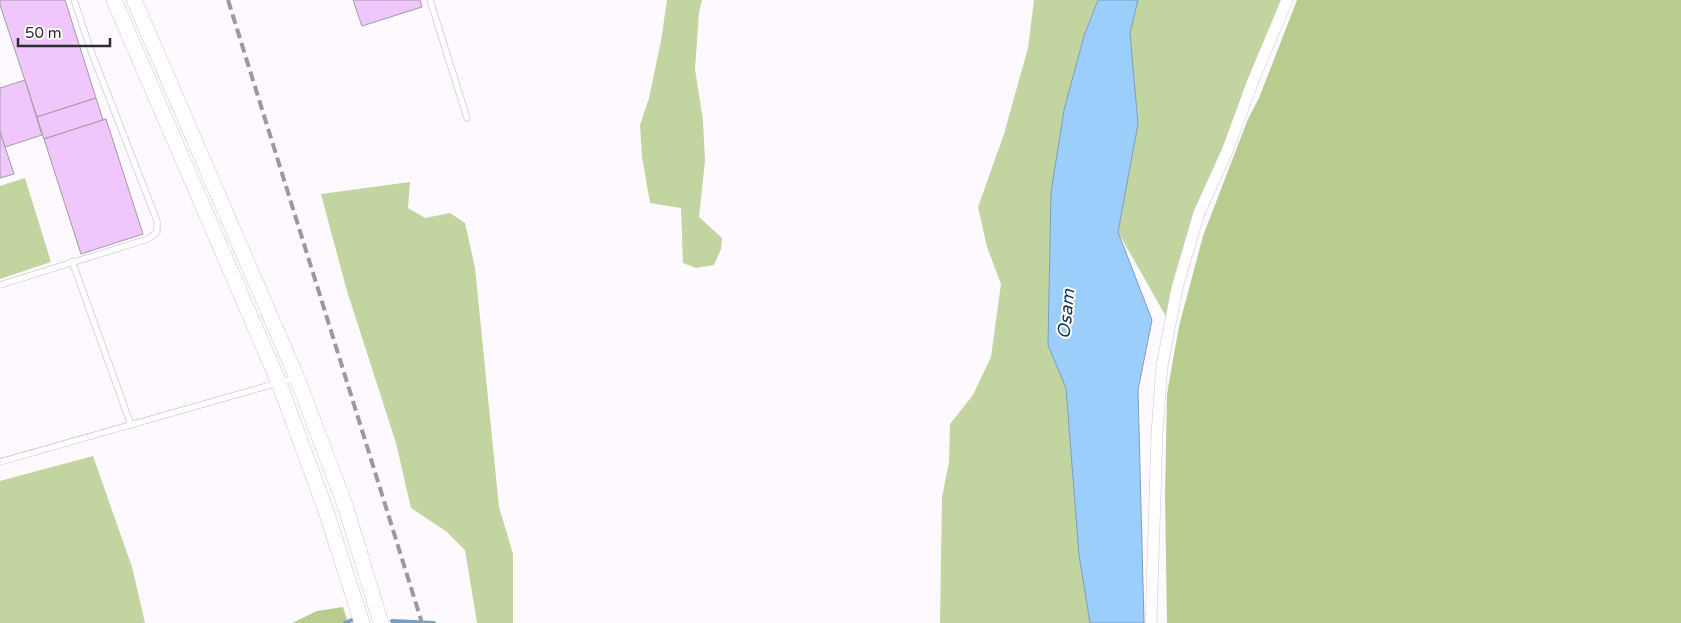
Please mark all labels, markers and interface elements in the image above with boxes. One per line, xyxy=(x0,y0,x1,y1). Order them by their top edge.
scale bar xyxy=(18,15,110,47)
text: 50 m xyxy=(25,24,62,42)
water label: Osam xyxy=(1052,288,1080,340)

